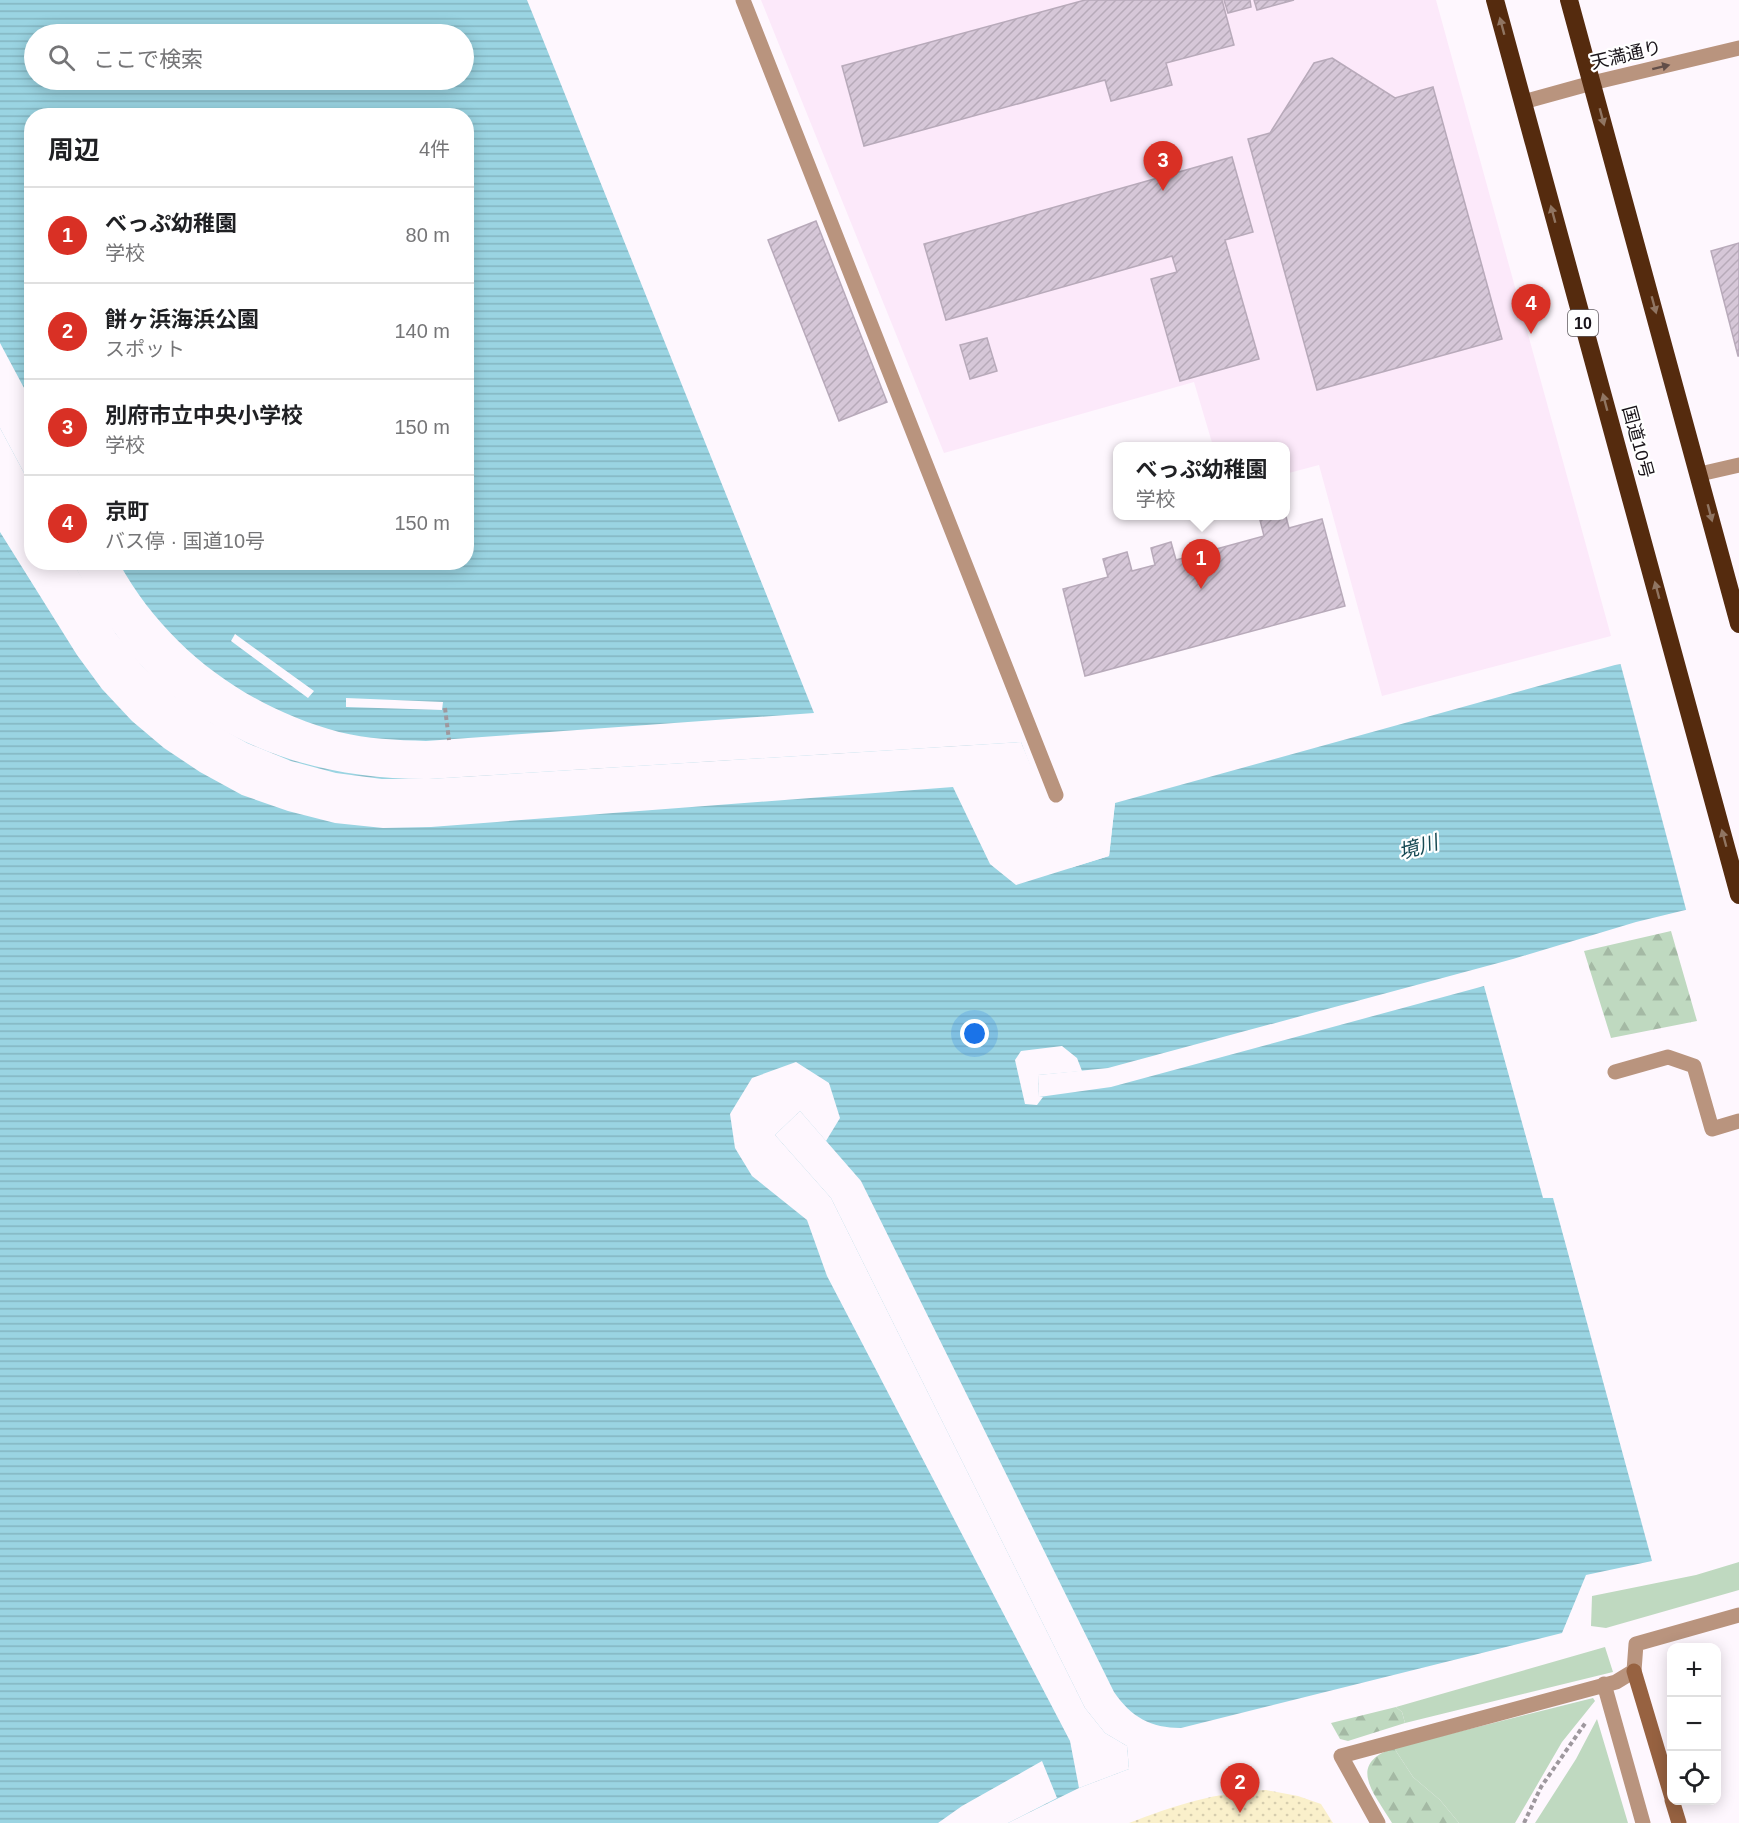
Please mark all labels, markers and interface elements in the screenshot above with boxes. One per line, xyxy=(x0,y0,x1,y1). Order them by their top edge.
one-way arrow xyxy=(1497,17,1506,35)
search box xyxy=(24,24,474,90)
street label: 天満通り xyxy=(1589,37,1663,73)
icon: search xyxy=(45,41,78,74)
text: ここで検索 xyxy=(93,47,203,72)
one-way arrow xyxy=(1651,61,1670,71)
one-way arrow xyxy=(1597,108,1607,126)
text: 周辺 xyxy=(48,135,100,165)
text: 4件 xyxy=(419,138,450,160)
pin: 3 xyxy=(1144,142,1182,191)
one-way arrow xyxy=(1548,205,1558,223)
text: べっぷ幼稚園 xyxy=(105,211,237,236)
text: 1 xyxy=(62,224,73,246)
text: 80 m xyxy=(406,224,450,246)
text: 学校 xyxy=(105,242,145,264)
pin: 4 xyxy=(1512,284,1550,334)
one-way arrow xyxy=(1649,296,1659,314)
text: 餅ヶ浜海浜公園 xyxy=(105,307,259,332)
road number: 10 xyxy=(1568,310,1598,336)
text: 2 xyxy=(62,320,73,342)
text: 140 m xyxy=(394,320,450,342)
text: スポット xyxy=(105,338,185,360)
one-way arrow xyxy=(1600,393,1609,411)
text: 別府市立中央小学校 xyxy=(105,403,303,428)
street label: 国道10号 xyxy=(1619,404,1657,480)
text: 3 xyxy=(62,416,73,438)
text: 150 m xyxy=(394,416,450,438)
text: 学校 xyxy=(105,434,145,456)
popup xyxy=(1113,442,1290,520)
text: べっぷ幼稚園 xyxy=(1135,457,1268,482)
text: 学校 xyxy=(1135,488,1175,510)
text: 京町 xyxy=(105,499,149,524)
one-way arrow xyxy=(1706,504,1716,523)
text: 4 xyxy=(62,512,73,534)
text: 150 m xyxy=(394,512,450,534)
text: バス停 · 国道10号 xyxy=(105,530,265,552)
pin: 1 xyxy=(1182,540,1220,589)
one-way arrow xyxy=(1652,581,1661,599)
one-way arrow xyxy=(1719,829,1728,847)
water label: 境川 xyxy=(1396,830,1442,863)
your location xyxy=(960,1019,989,1048)
map controls xyxy=(1667,1643,1721,1805)
button: + xyxy=(1667,1643,1721,1697)
button: − xyxy=(1667,1697,1721,1751)
button: locate xyxy=(1667,1751,1721,1805)
pin: 2 xyxy=(1220,1764,1260,1813)

